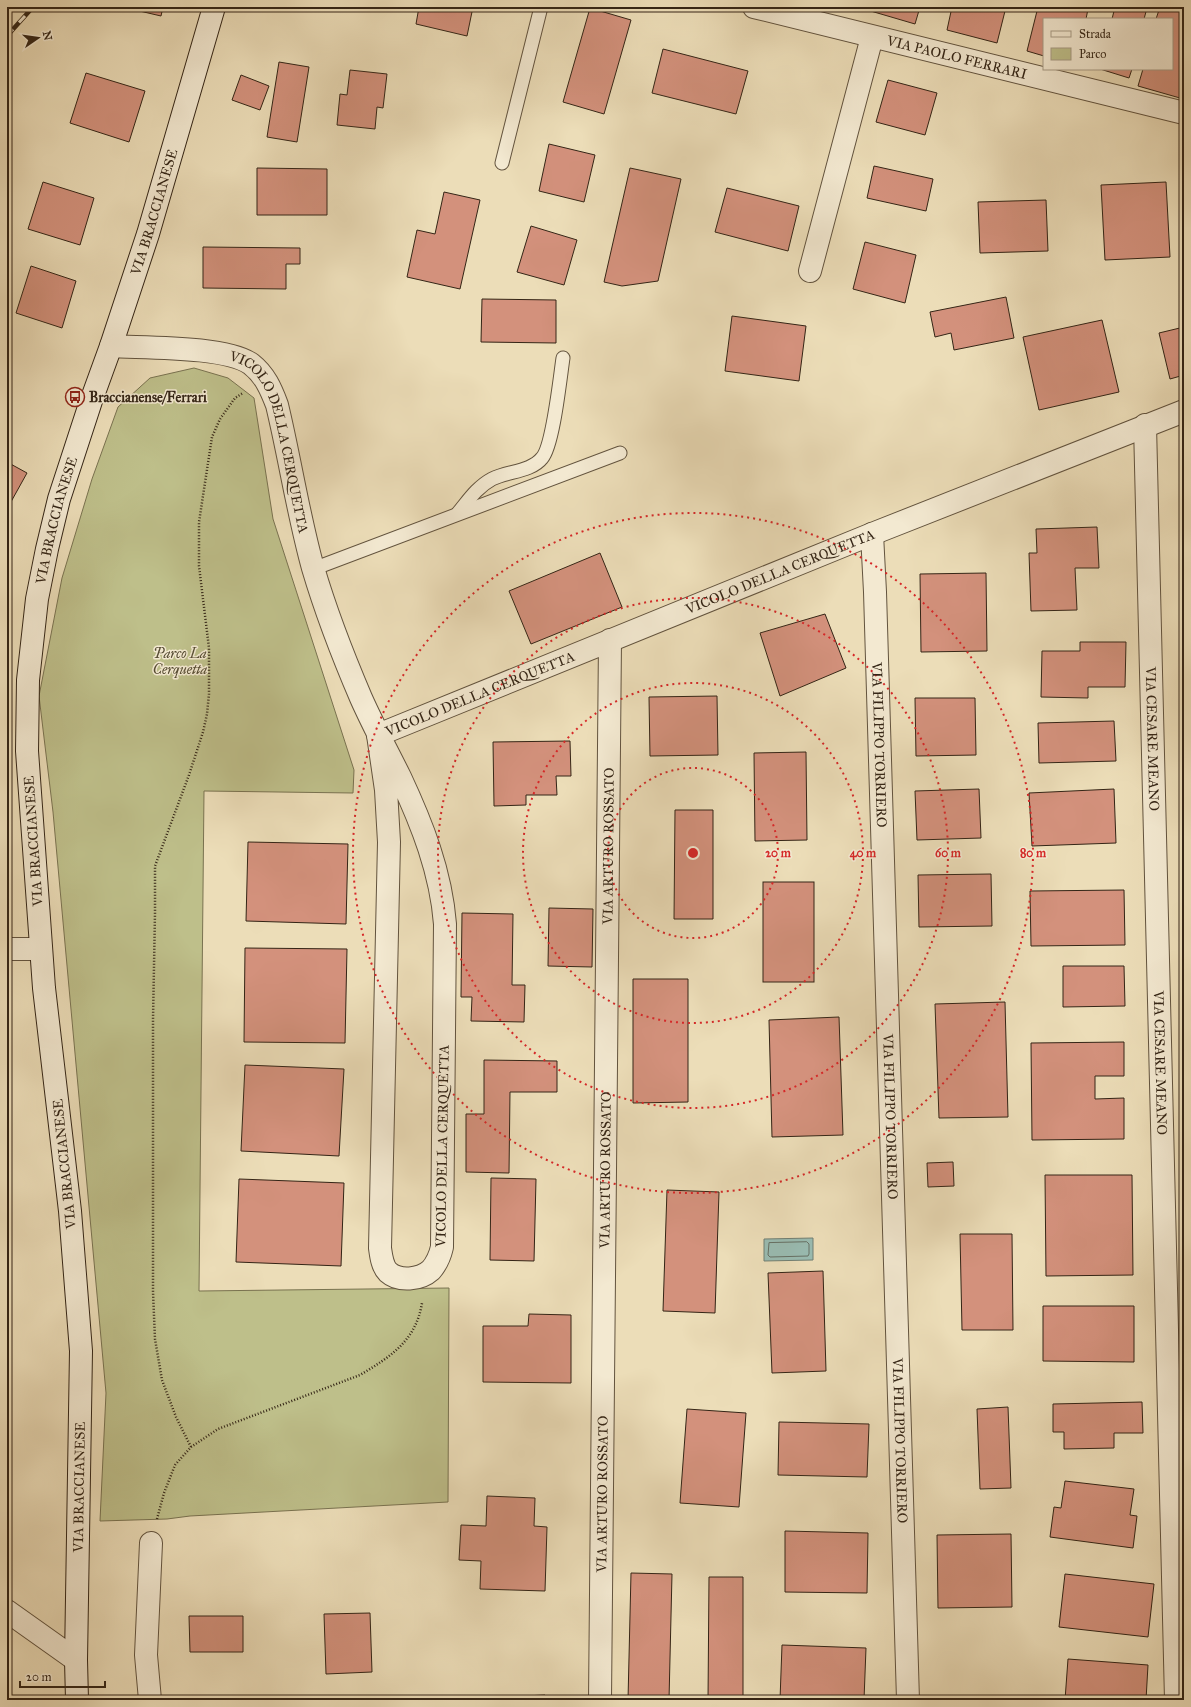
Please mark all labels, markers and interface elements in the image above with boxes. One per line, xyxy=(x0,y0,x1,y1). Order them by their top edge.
north arrow xyxy=(18,18,58,58)
legend xyxy=(1043,18,1173,70)
text: Strada xyxy=(1079,27,1112,41)
text: N xyxy=(40,30,55,43)
street label: VIA PAOLO FERRARI xyxy=(884,32,1029,83)
text: Parco xyxy=(1079,47,1106,61)
street label: VIA BRACCIANESE xyxy=(127,147,181,278)
street label: VICOLO DELLA CERQUETTA xyxy=(227,347,312,535)
bus stop icon: Braccianense/Ferrari xyxy=(64,386,86,408)
place label: Braccianense/Ferrari xyxy=(89,389,207,406)
street label: VIA BRACCIANESE xyxy=(32,455,81,587)
street label: VICOLO DELLA CERQUETTA xyxy=(682,526,878,618)
park label: Parco La Cerquetta xyxy=(153,645,208,678)
street label: VICOLO DELLA CERQUETTA xyxy=(382,648,578,740)
street label: VIA FILIPPO TORRIERO xyxy=(868,661,890,828)
street label: VIA CESARE MEANO xyxy=(1142,665,1162,811)
street label: VIA ARTURO ROSSATO xyxy=(599,768,618,926)
street label: VIA BRACCIANESE xyxy=(20,775,47,908)
centre of rings xyxy=(686,846,700,860)
text: 20 m xyxy=(765,846,792,860)
text: 40 m xyxy=(850,846,877,861)
text: 60 m xyxy=(935,846,962,860)
text: 80 m xyxy=(1020,846,1047,860)
street label: VIA CESARE MEANO xyxy=(1150,989,1170,1135)
street label: VIA FILIPPO TORRIERO xyxy=(879,1033,901,1200)
street label: VICOLO DELLA CERQUETTA xyxy=(432,1044,453,1248)
street label: VIA ARTURO ROSSATO xyxy=(596,1091,615,1250)
street label: VIA BRACCIANESE xyxy=(49,1098,80,1231)
street label: VIA FILIPPO TORRIERO xyxy=(889,1357,911,1524)
street label: VIA ARTURO ROSSATO xyxy=(593,1415,612,1574)
street label: VIA BRACCIANESE xyxy=(70,1421,89,1554)
scale bar xyxy=(20,1663,105,1689)
text: 20 m xyxy=(26,1670,52,1684)

